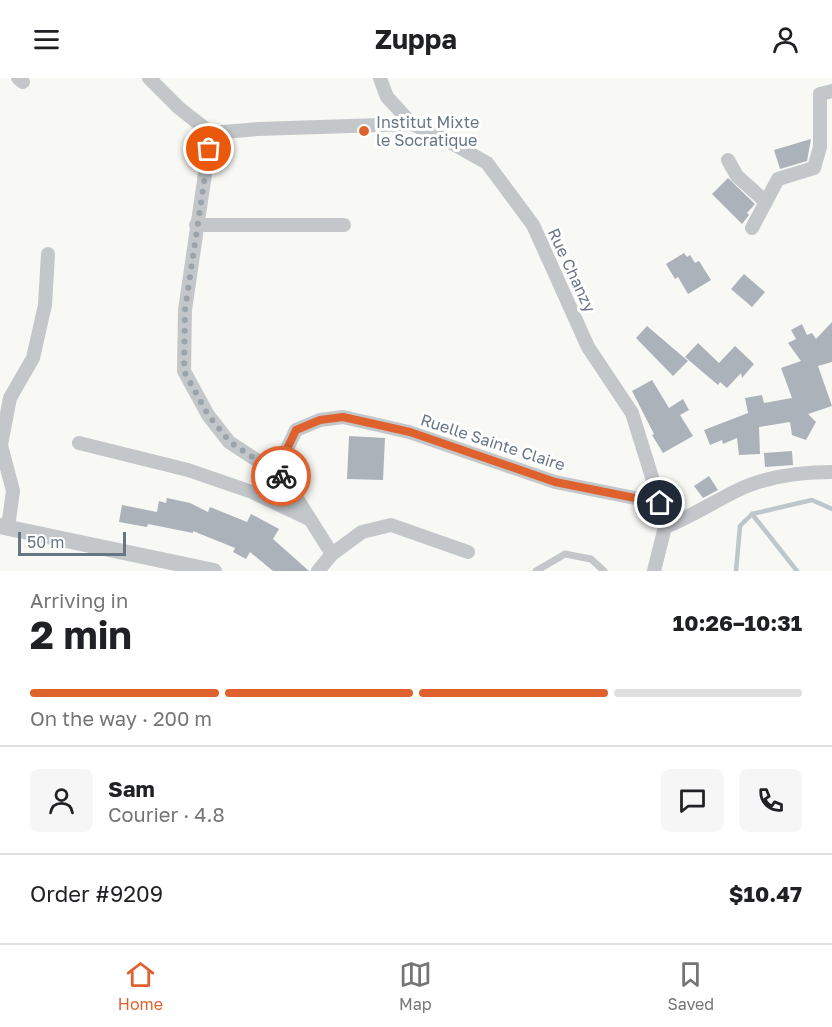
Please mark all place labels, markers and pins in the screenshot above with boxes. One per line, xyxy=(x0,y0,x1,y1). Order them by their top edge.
place label: Institut Mixte le Socratique xyxy=(376,112,479,150)
pin xyxy=(183,123,234,174)
marker: Institut Mixte le Socratique xyxy=(357,124,371,138)
pin xyxy=(634,477,685,528)

